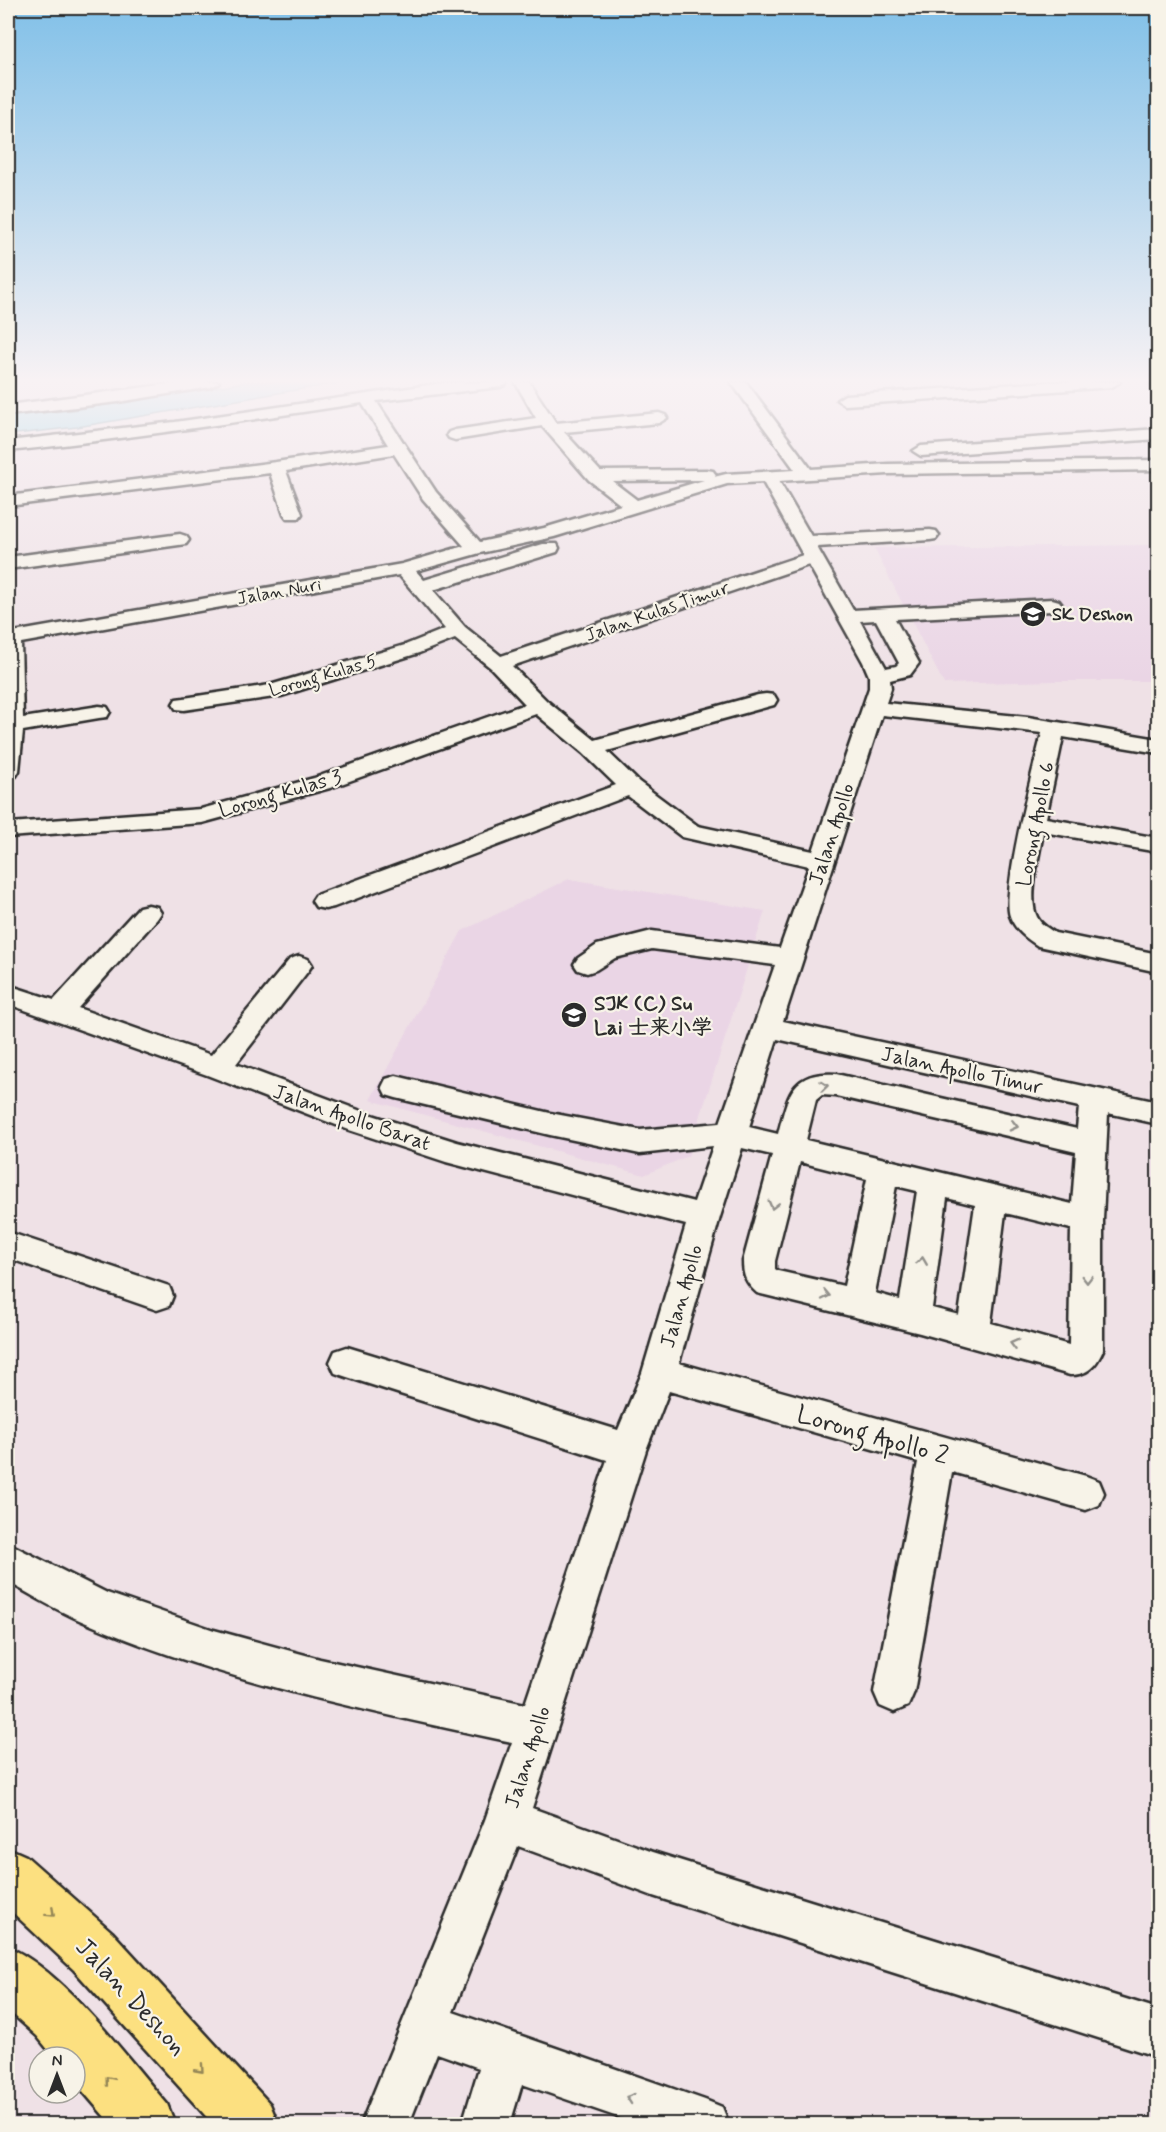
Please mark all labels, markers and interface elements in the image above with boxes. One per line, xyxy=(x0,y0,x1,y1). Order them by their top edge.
street label: Jalan Nuri xyxy=(235,573,323,611)
street label: Jalan Kulas Timur xyxy=(582,576,733,648)
school or university icon: SK Deshon xyxy=(1018,599,1048,629)
place label: SK Deshon xyxy=(1052,603,1133,627)
street label: Lorong Kulas 5 xyxy=(266,649,381,705)
street label: Lorong Apollo 6 xyxy=(1010,759,1064,889)
street label: Lorong Kulas 3 xyxy=(215,763,346,827)
street label: Jalan Apollo xyxy=(802,780,863,889)
place label: SJK (C) Su Lai 士来小学 xyxy=(594,990,712,1042)
school or university icon: SJK (C) Su Lai 士来小学 xyxy=(559,1000,589,1030)
street label: Jalan Apollo Timur xyxy=(878,1040,1045,1103)
street label: Jalan Apollo Barat xyxy=(269,1078,434,1159)
one-way arrow xyxy=(819,1080,829,1093)
one-way arrow xyxy=(1009,1119,1019,1132)
one-way arrow xyxy=(768,1199,781,1209)
street label: Jalan Apollo xyxy=(654,1241,711,1351)
one-way arrow xyxy=(916,1256,928,1265)
one-way arrow xyxy=(1081,1274,1093,1283)
one-way arrow xyxy=(821,1288,831,1301)
one-way arrow xyxy=(1009,1339,1020,1351)
street label: Lorong Apollo 2 xyxy=(792,1398,953,1477)
street label: Jalan Apollo xyxy=(498,1703,559,1812)
one-way arrow xyxy=(44,1906,55,1917)
street label: Jalan Deshon xyxy=(67,1931,194,2064)
north arrow xyxy=(27,2045,87,2105)
text: N xyxy=(52,2051,62,2072)
one-way arrow xyxy=(193,2062,204,2073)
one-way arrow xyxy=(105,2076,116,2087)
one-way arrow xyxy=(625,2093,636,2106)

